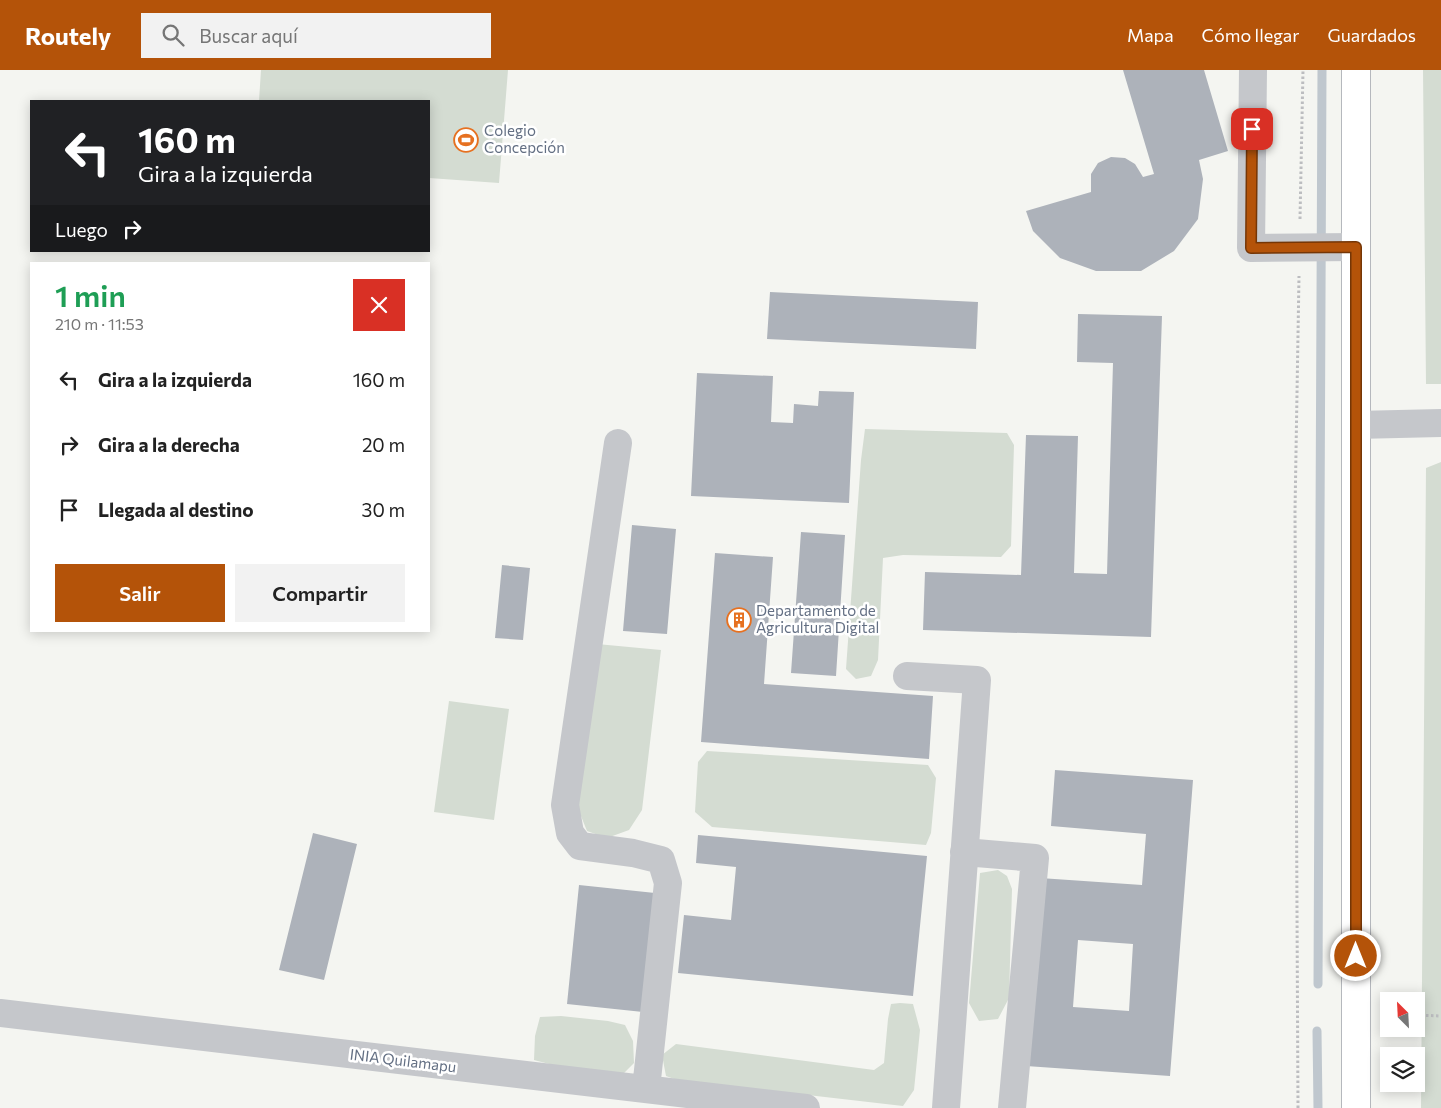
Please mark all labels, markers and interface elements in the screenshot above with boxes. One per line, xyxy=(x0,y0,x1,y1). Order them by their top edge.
search box xyxy=(141,13,491,58)
text: Routely xyxy=(25,21,111,50)
icon: search xyxy=(159,21,187,49)
text: Buscar aquí xyxy=(199,24,298,47)
text: Mapa xyxy=(1127,24,1174,46)
text: Cómo llegar xyxy=(1202,24,1299,46)
text: Guardados xyxy=(1327,24,1416,46)
pin xyxy=(1231,108,1273,150)
icon: arrive xyxy=(1238,115,1266,143)
text: 160 m xyxy=(138,117,236,160)
icon: left xyxy=(55,120,120,185)
place label: Colegio Concepción xyxy=(484,121,565,156)
sports icon: Colegio Concepción xyxy=(453,127,479,153)
text: Gira a la izquierda xyxy=(138,160,313,187)
icon: right xyxy=(118,215,146,243)
text: Luego xyxy=(55,218,108,241)
text: 1 min xyxy=(55,276,126,313)
button: close xyxy=(353,279,405,331)
text: 210 m · 11:53 xyxy=(55,314,144,333)
icon: left xyxy=(55,366,83,394)
text: Gira a la izquierda xyxy=(98,368,252,391)
text: 160 m xyxy=(353,368,405,391)
icon: right xyxy=(55,431,83,459)
text: Gira a la derecha xyxy=(98,433,240,456)
text: 20 m xyxy=(362,433,405,456)
icon: arrive xyxy=(55,496,83,524)
text: Llegada al destino xyxy=(98,498,254,521)
text: 30 m xyxy=(362,498,405,521)
button: Salir xyxy=(55,564,225,622)
button: Compartir xyxy=(235,564,405,622)
place label: Departamento de Agricultura Digital xyxy=(756,601,879,636)
building icon: Departamento de Agricultura Digital xyxy=(726,607,752,633)
position arrow xyxy=(1329,929,1381,981)
north arrow xyxy=(1380,992,1425,1038)
map controls xyxy=(1380,992,1425,1092)
street label: INIA Quilamapu xyxy=(349,1045,457,1075)
button: layers xyxy=(1380,1047,1425,1092)

